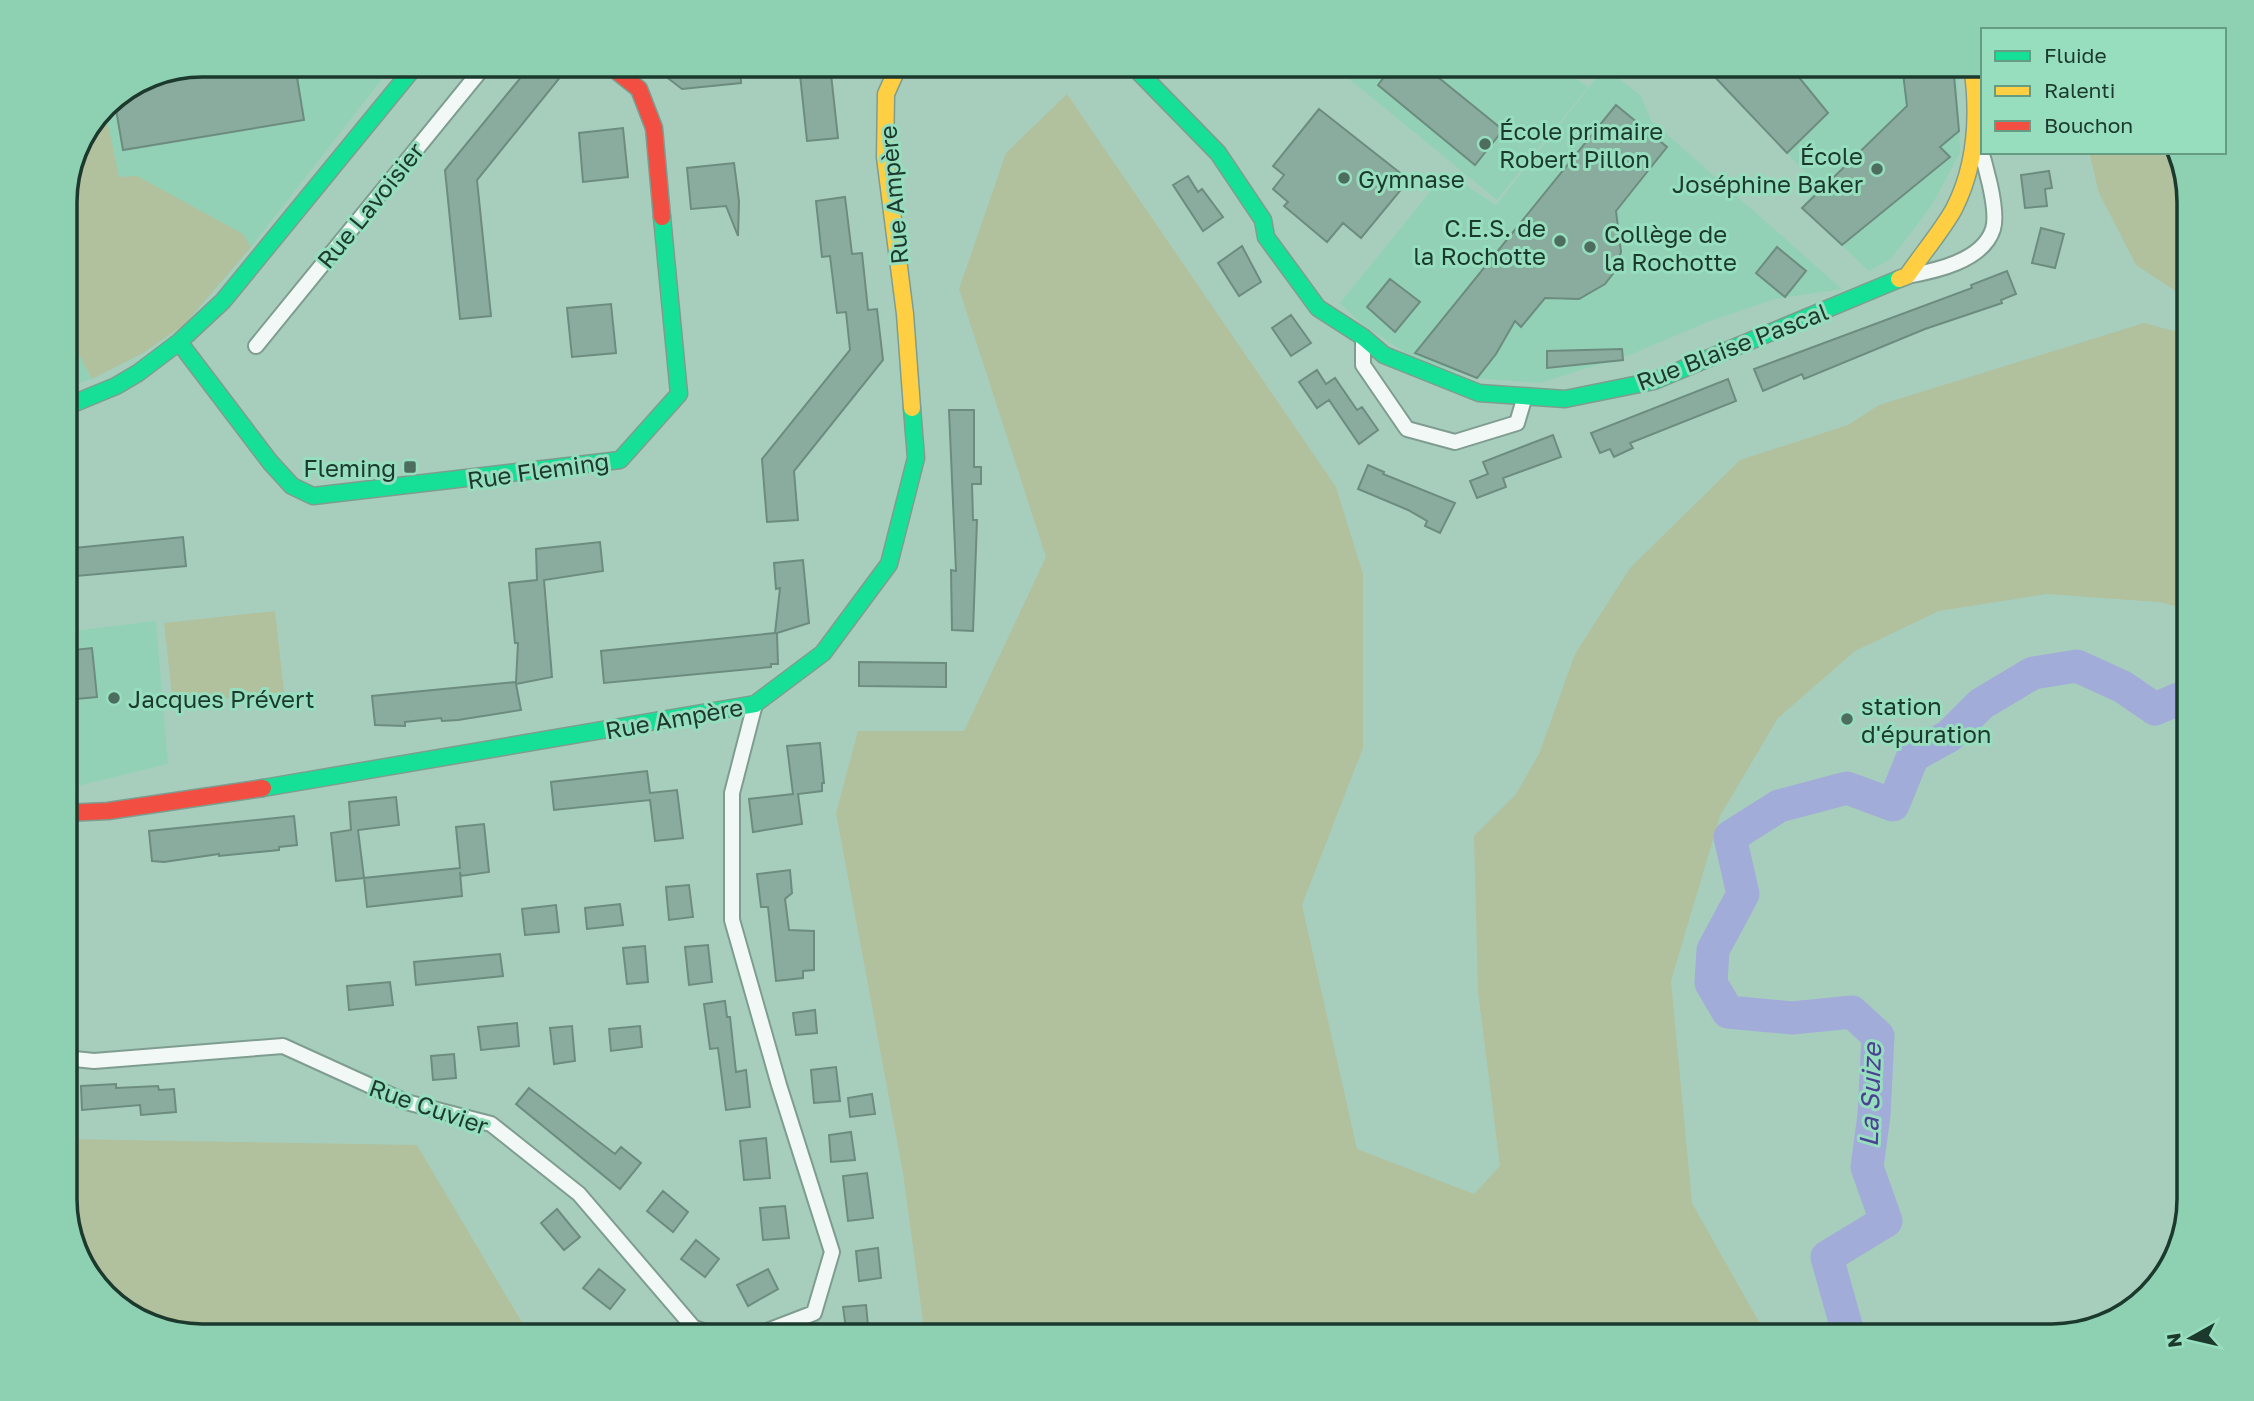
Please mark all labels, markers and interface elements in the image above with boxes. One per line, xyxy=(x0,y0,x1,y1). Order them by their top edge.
legend xyxy=(1981,28,2226,154)
text: Fluide xyxy=(2044,42,2107,68)
text: Ralenti xyxy=(2044,77,2115,103)
text: Bouchon xyxy=(2044,112,2133,138)
place label: École primaire Robert Pillon xyxy=(1499,116,1663,173)
street label: Rue Ampère xyxy=(872,124,914,266)
street label: Rue Lavoisier xyxy=(310,136,430,274)
marker: École primaire Robert Pillon xyxy=(1477,136,1493,152)
place label: École Joséphine Baker xyxy=(1672,141,1863,198)
marker: École Joséphine Baker xyxy=(1869,161,1885,177)
place label: Gymnase xyxy=(1358,164,1465,193)
marker: Gymnase xyxy=(1336,170,1352,186)
place label: C.E.S. de la Rochotte xyxy=(1413,213,1546,270)
place label: Collège de la Rochotte xyxy=(1604,219,1737,276)
marker: C.E.S. de la Rochotte xyxy=(1552,233,1568,249)
marker: Collège de la Rochotte xyxy=(1582,239,1598,255)
street label: Rue Blaise Pascal xyxy=(1632,296,1832,396)
street label: Rue Fleming xyxy=(465,446,611,494)
place label: Fleming xyxy=(303,453,396,482)
marker: Fleming xyxy=(402,459,418,475)
place label: Jacques Prévert xyxy=(128,684,314,713)
marker: Jacques Prévert xyxy=(106,690,122,706)
place label: station d'épuration xyxy=(1861,691,1992,748)
street label: Rue Ampère xyxy=(603,692,745,744)
marker: station d'épuration xyxy=(1839,711,1855,727)
water label: La Suize xyxy=(1853,1041,1887,1147)
street label: Rue Cuvier xyxy=(366,1072,492,1140)
north arrow xyxy=(2156,1303,2226,1373)
text: N xyxy=(2161,1332,2186,1349)

